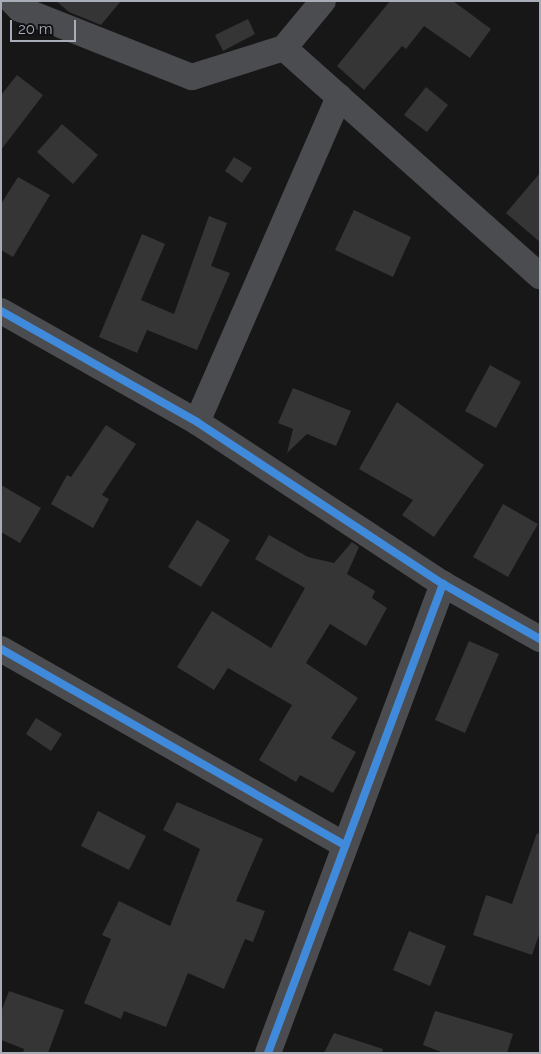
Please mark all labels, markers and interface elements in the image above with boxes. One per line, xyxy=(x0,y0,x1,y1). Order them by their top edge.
scale bar xyxy=(12,10,79,42)
text: 20 m xyxy=(18,20,53,38)

